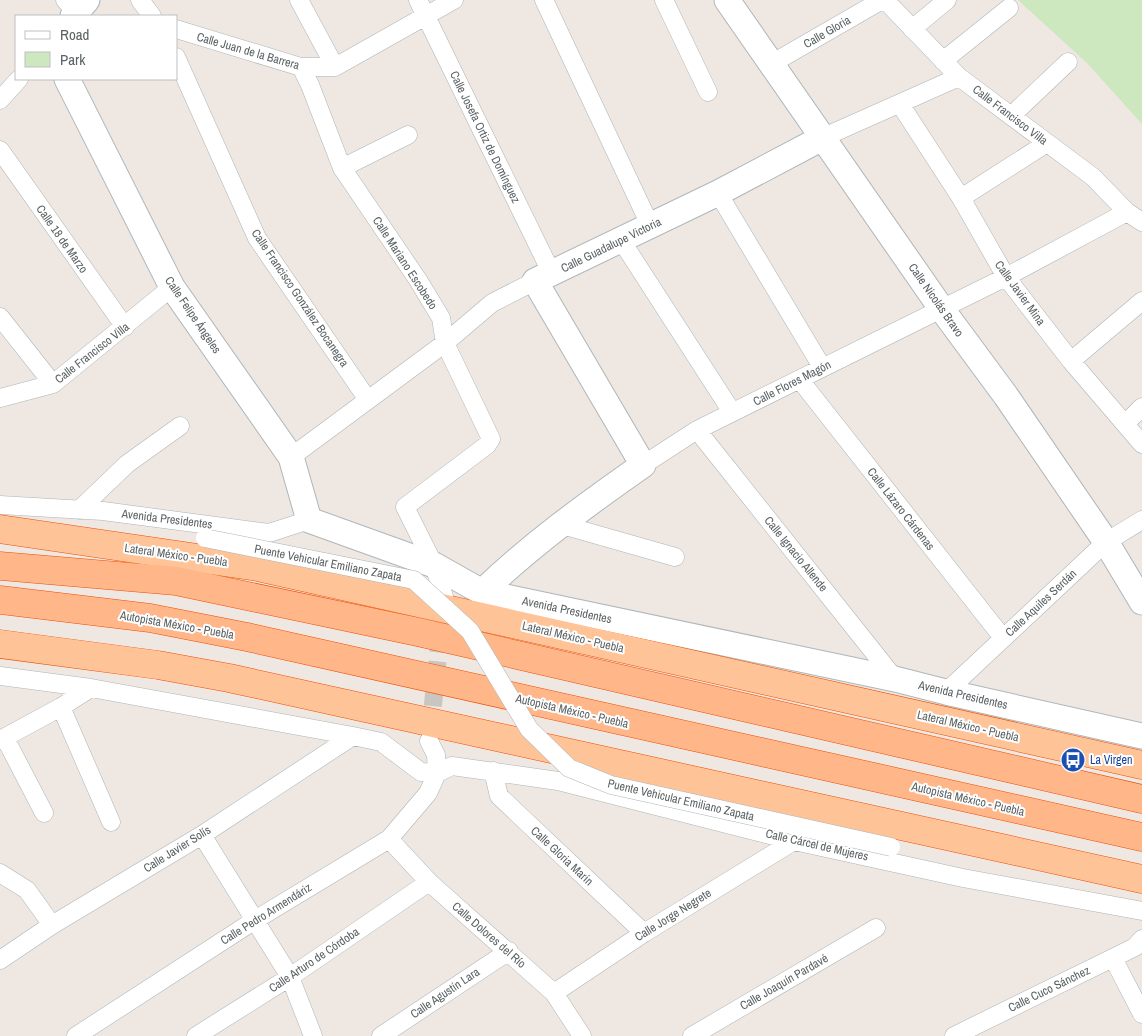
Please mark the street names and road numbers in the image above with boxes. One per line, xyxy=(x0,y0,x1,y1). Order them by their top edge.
street label: Calle Gloria xyxy=(801,12,854,52)
street label: Calle Juan de la Barrera xyxy=(195,29,302,73)
street label: Calle Josefa Ortiz de Domínguez xyxy=(446,68,524,206)
street label: Calle Francisco Villa xyxy=(969,82,1051,149)
street label: Calle 18 de Marzo xyxy=(33,202,91,276)
street label: Calle Mariano Escobedo xyxy=(369,213,441,313)
street label: Calle Guadalupe Victoria xyxy=(558,214,664,276)
street label: Calle Francisco González Bocanegra xyxy=(248,226,352,370)
street label: Calle Javier Mina xyxy=(991,257,1049,329)
street label: Calle Nicolás Bravo xyxy=(905,260,967,340)
street label: Calle Felipe Ángeles xyxy=(161,273,225,357)
street label: Calle Francisco Villa xyxy=(52,319,133,387)
street label: Calle Flores Magón xyxy=(750,357,834,409)
street label: Calle Lázaro Cárdenas xyxy=(864,464,938,554)
street label: Avenida Presidentes xyxy=(120,505,213,533)
street label: Calle Ignacio Allende xyxy=(761,513,831,595)
street label: Lateral México - Puebla xyxy=(123,540,229,570)
street label: Puente Vehicular Emiliano Zapata xyxy=(253,541,404,585)
street label: Calle Aquiles Serdán xyxy=(1002,566,1080,640)
street label: Avenida Presidentes xyxy=(520,592,613,627)
street label: Autopista México - Puebla xyxy=(118,607,236,643)
street label: Lateral México - Puebla xyxy=(521,618,626,657)
street label: Avenida Presidentes xyxy=(916,677,1009,713)
street label: Autopista México - Puebla xyxy=(513,690,631,732)
street label: Lateral México - Puebla xyxy=(916,707,1021,746)
street label: Puente Vehicular Emiliano Zapata xyxy=(606,775,756,825)
street label: Autopista México - Puebla xyxy=(909,778,1027,820)
street label: Calle Javier Solís xyxy=(140,822,214,876)
street label: Calle Gloria Marín xyxy=(527,823,597,889)
street label: Calle Cárcel de Mujeres xyxy=(764,825,870,865)
street label: Calle Pedro Armendáriz xyxy=(217,879,315,948)
street label: Calle Jorge Negrete xyxy=(632,885,714,945)
street label: Calle Dolores del Río xyxy=(449,898,529,972)
street label: Calle Arturo de Córdoba xyxy=(266,924,363,996)
street label: Calle Joaquín Pardavé xyxy=(737,950,831,1014)
street label: Calle Cuco Sánchez xyxy=(1005,962,1093,1016)
street label: Calle Agustín Lara xyxy=(407,964,483,1022)

